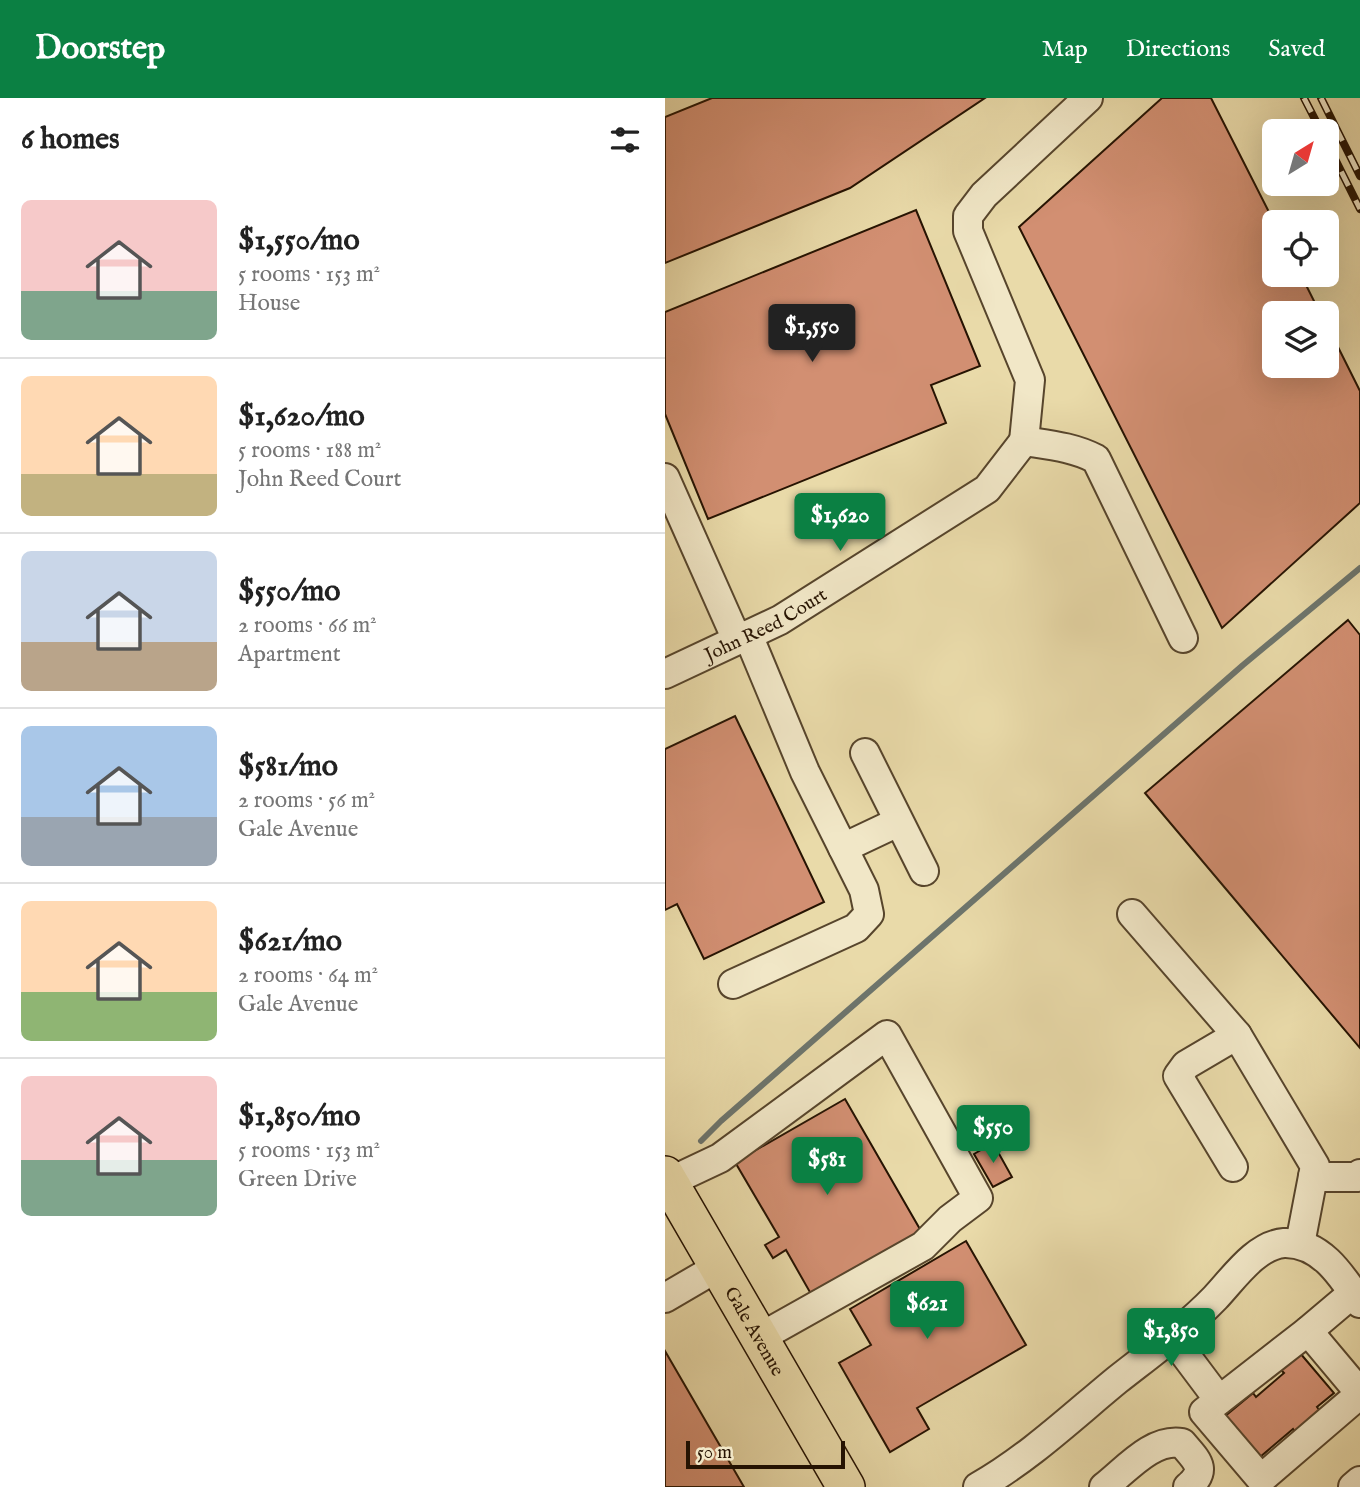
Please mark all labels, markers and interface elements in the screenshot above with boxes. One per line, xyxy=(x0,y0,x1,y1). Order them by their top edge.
text: Doorstep xyxy=(35,28,165,70)
text: Map xyxy=(1042,34,1088,65)
text: Directions xyxy=(1126,34,1230,65)
text: Saved xyxy=(1268,34,1325,65)
north arrow xyxy=(1262,119,1339,196)
map controls xyxy=(1262,119,1339,378)
text: 6 homes xyxy=(21,121,120,159)
icon: filters xyxy=(606,121,644,159)
button: locate xyxy=(1262,210,1339,287)
text: $1,550/mo xyxy=(238,222,360,260)
icon: home xyxy=(77,228,161,312)
text: 5 rooms · 153 m² xyxy=(238,260,380,289)
text: House xyxy=(238,289,300,318)
button: layers xyxy=(1262,301,1339,378)
pin: $1,550 xyxy=(755,304,869,364)
text: $1,550 xyxy=(784,312,840,341)
text: $1,620/mo xyxy=(238,398,365,436)
icon: home xyxy=(77,404,161,488)
text: 5 rooms · 188 m² xyxy=(238,436,381,465)
text: John Reed Court xyxy=(238,465,401,494)
pin: $1,620 xyxy=(783,494,897,553)
text: $1,620 xyxy=(810,501,870,530)
text: $550/mo xyxy=(238,573,340,611)
icon: home xyxy=(77,579,161,663)
street label: John Reed Court xyxy=(699,583,832,669)
text: 2 rooms · 66 m² xyxy=(238,611,377,640)
text: Apartment xyxy=(238,640,341,669)
text: $581/mo xyxy=(238,748,338,786)
icon: home xyxy=(77,754,161,838)
text: 2 rooms · 56 m² xyxy=(238,786,375,815)
text: Gale Avenue xyxy=(238,815,358,844)
text: $621/mo xyxy=(238,923,342,961)
icon: home xyxy=(77,929,161,1013)
text: 2 rooms · 64 m² xyxy=(238,961,378,990)
text: Gale Avenue xyxy=(238,990,358,1019)
text: $1,850/mo xyxy=(238,1098,360,1136)
icon: home xyxy=(77,1104,161,1188)
pin: $550 xyxy=(952,1105,1034,1165)
text: $550 xyxy=(973,1113,1013,1142)
text: 5 rooms · 153 m² xyxy=(238,1136,380,1165)
pin: $581 xyxy=(786,1138,868,1197)
text: $581 xyxy=(808,1145,846,1174)
text: Green Drive xyxy=(238,1165,357,1194)
pin: $621 xyxy=(886,1282,968,1341)
street label: Gale Avenue xyxy=(718,1283,789,1381)
text: $621 xyxy=(906,1289,948,1318)
pin: $1,850 xyxy=(1114,1308,1228,1368)
text: $1,850 xyxy=(1143,1316,1199,1345)
scale bar xyxy=(686,1438,845,1470)
text: 50 m xyxy=(697,1441,732,1465)

